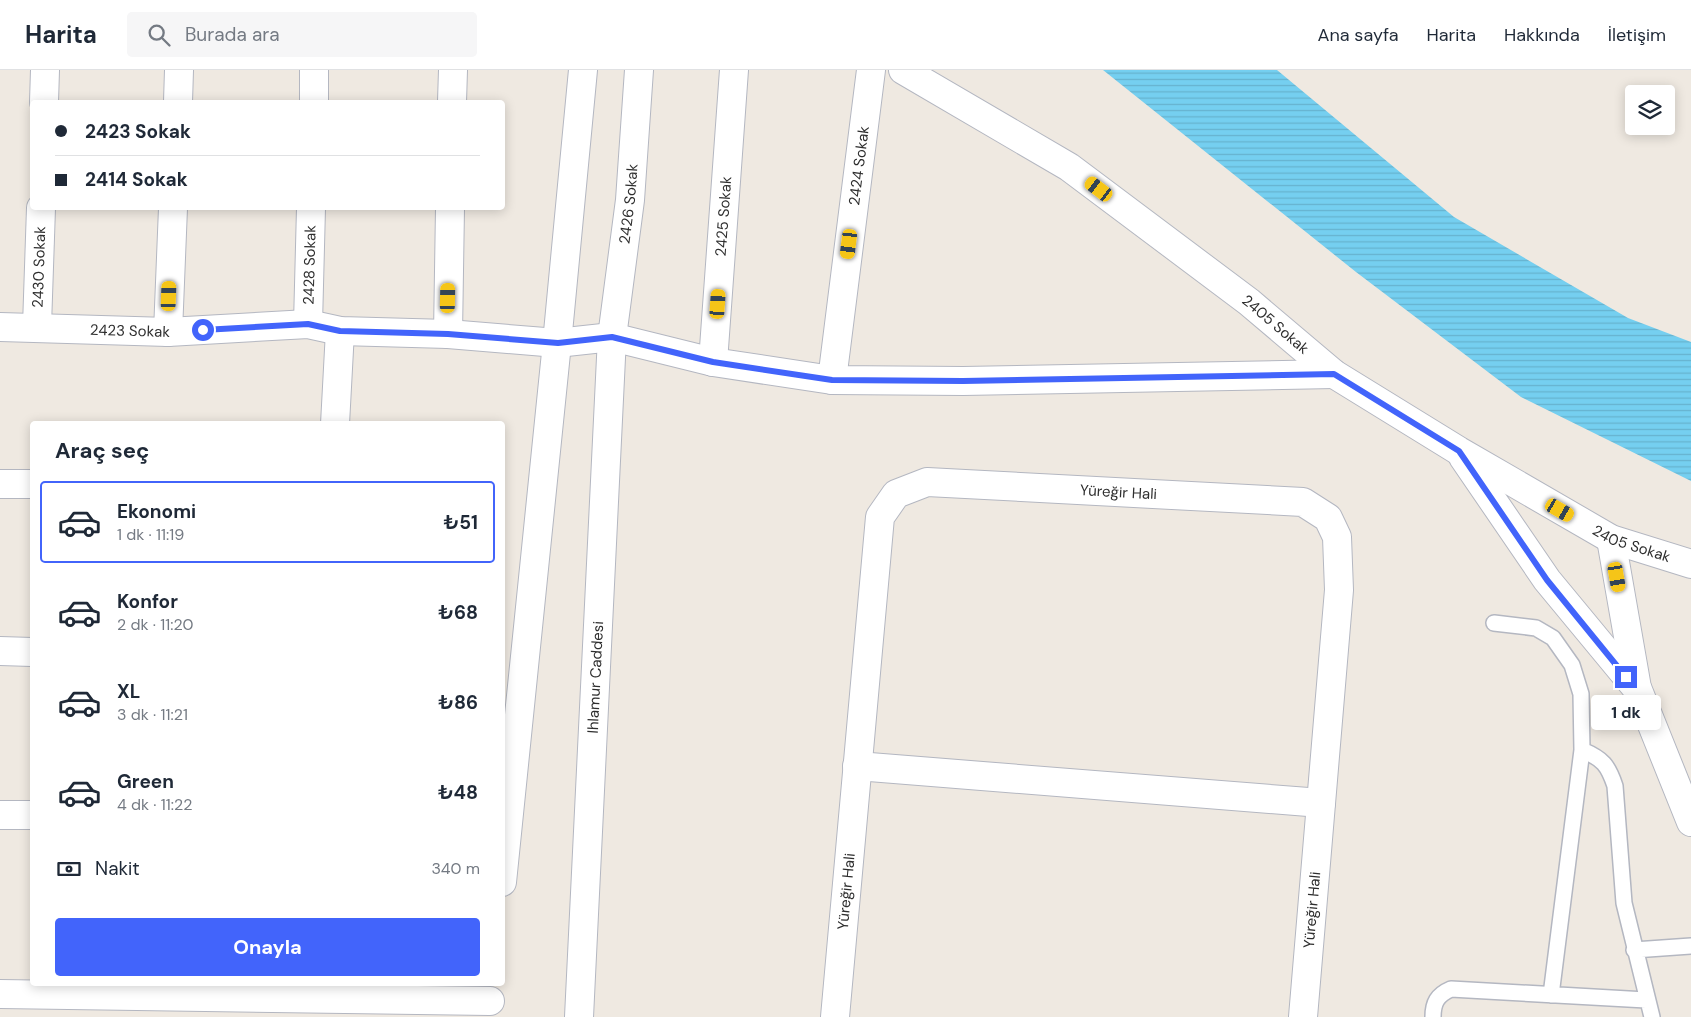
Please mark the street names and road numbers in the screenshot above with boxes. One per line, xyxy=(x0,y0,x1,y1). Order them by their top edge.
street label: 2424 Sokak xyxy=(844,124,874,207)
street label: 2426 Sokak xyxy=(614,163,643,245)
street label: 2425 Sokak xyxy=(711,175,736,257)
street label: 2428 Sokak xyxy=(298,224,321,305)
street label: 2430 Sokak xyxy=(28,226,50,308)
street label: 2405 Sokak xyxy=(1238,290,1314,359)
street label: 2423 Sokak xyxy=(90,320,171,342)
street label: Yüreğir Hali xyxy=(1079,480,1157,504)
street label: 2405 Sokak xyxy=(1589,520,1673,567)
street label: Ihlamur Caddesi xyxy=(583,621,608,734)
street label: Yüreğir Hali xyxy=(833,852,860,931)
street label: Yüreğir Hali xyxy=(1299,871,1325,949)

